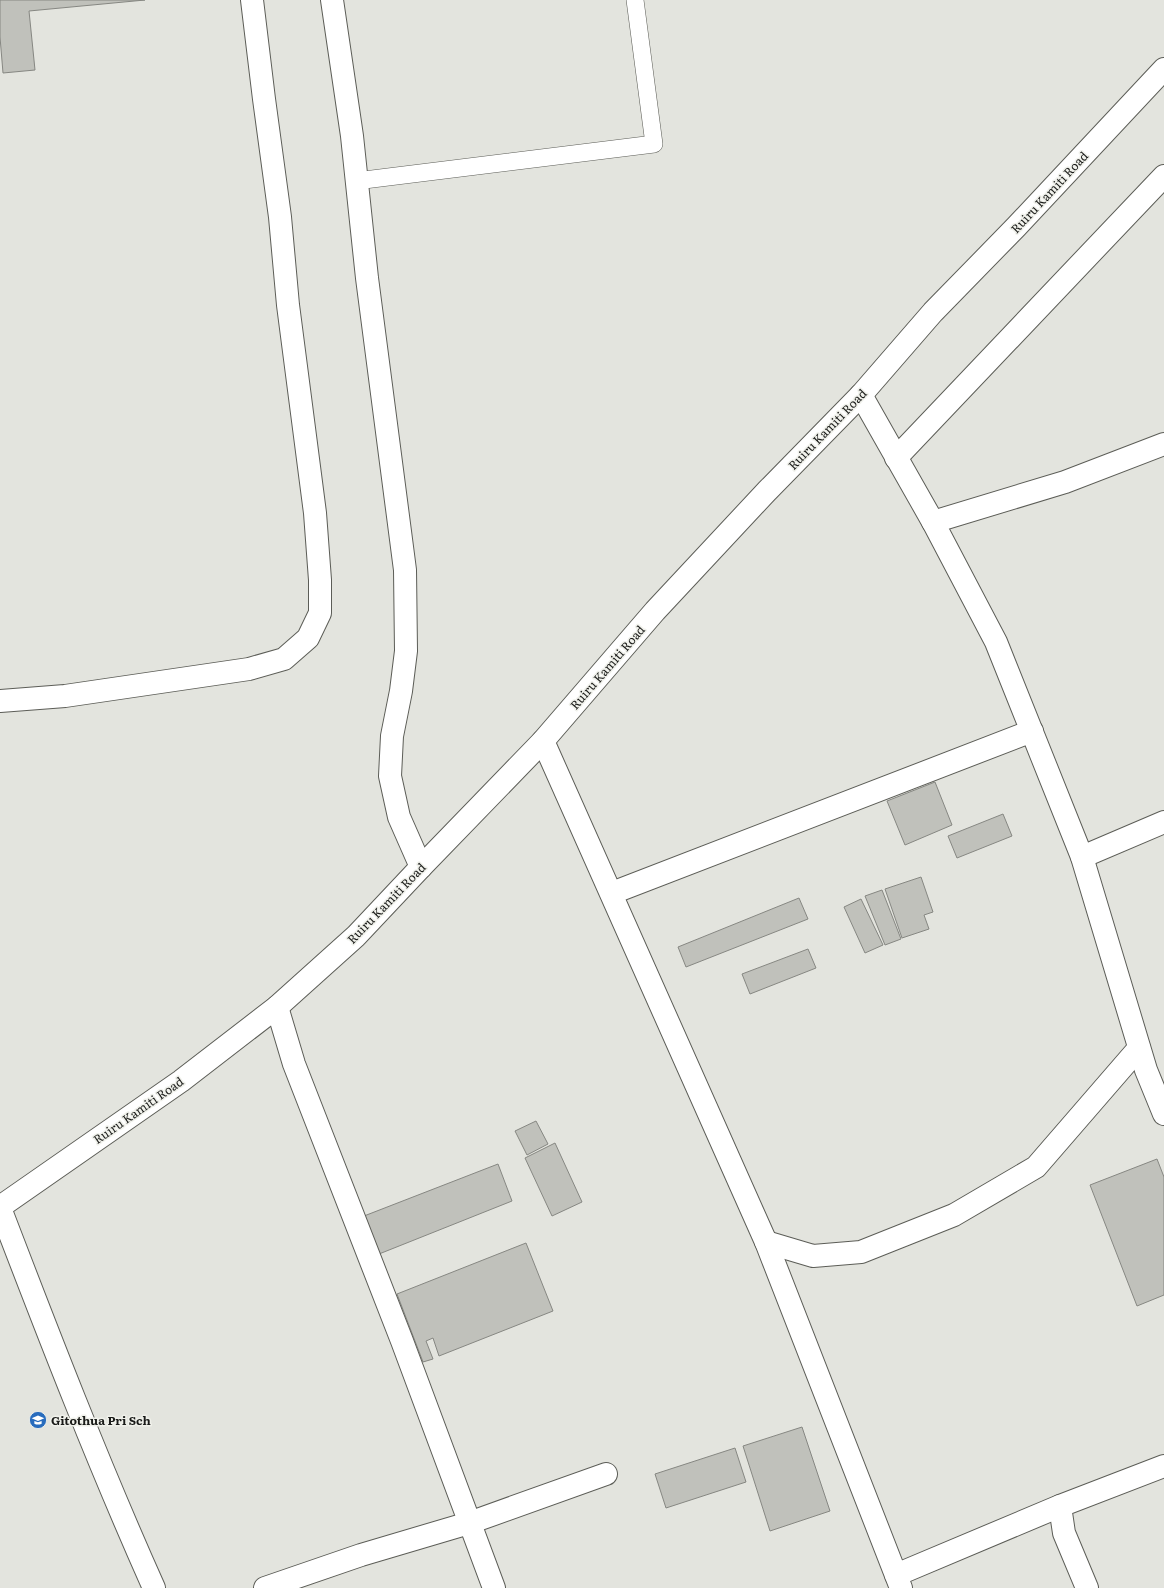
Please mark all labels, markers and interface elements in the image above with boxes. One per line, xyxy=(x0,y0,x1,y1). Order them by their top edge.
street label: Ruiru Kamiti Road xyxy=(1006,147,1092,237)
street label: Ruiru Kamiti Road xyxy=(784,384,871,473)
street label: Ruiru Kamiti Road xyxy=(565,620,649,713)
street label: Ruiru Kamiti Road xyxy=(343,858,430,947)
street label: Ruiru Kamiti Road xyxy=(89,1072,187,1148)
school or university icon: Gitothua Pri Sch xyxy=(28,1410,48,1430)
place label: Gitothua Pri Sch xyxy=(51,1411,151,1429)

